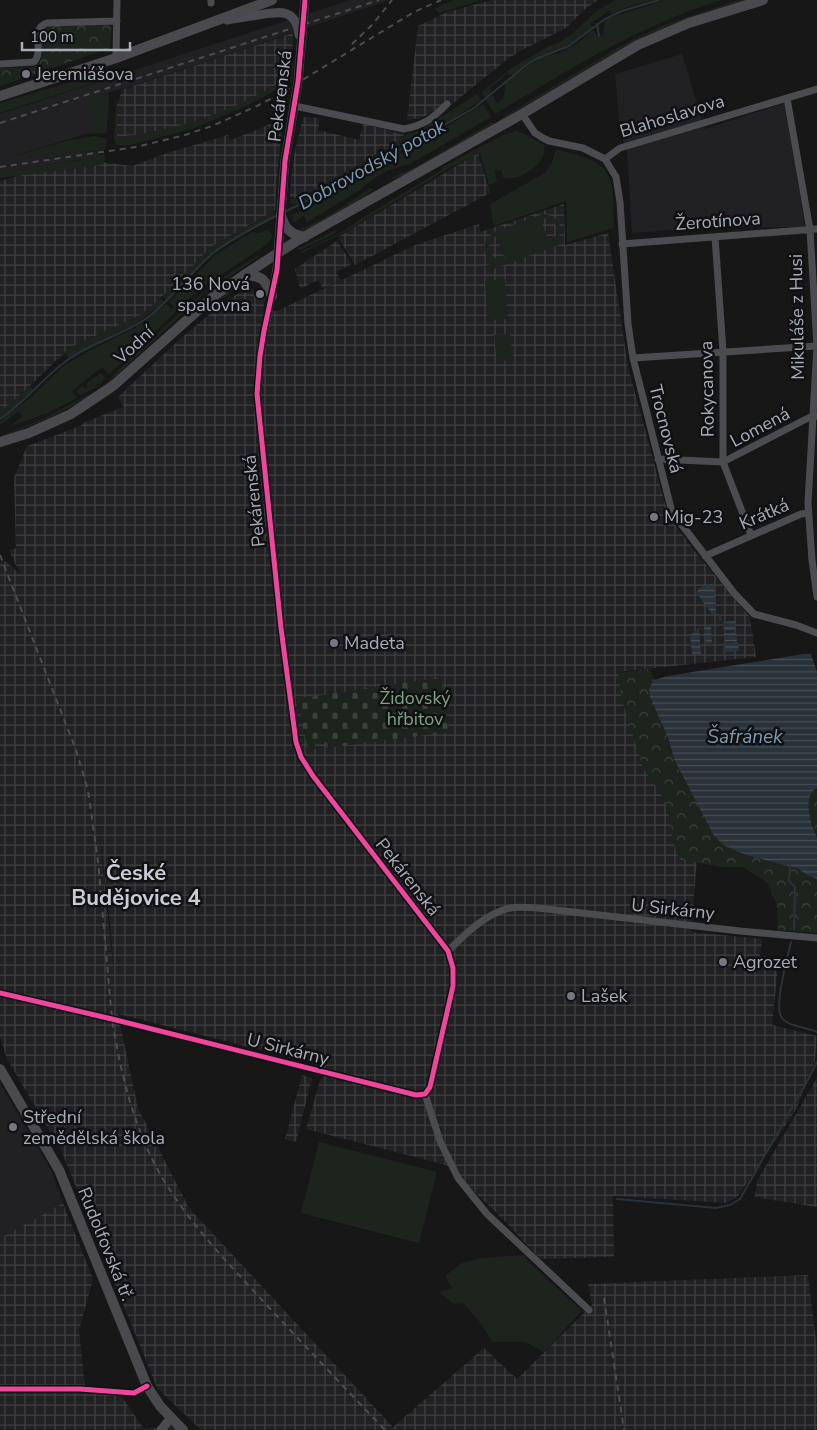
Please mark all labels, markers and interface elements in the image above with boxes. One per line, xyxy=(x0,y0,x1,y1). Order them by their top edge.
scale bar xyxy=(22,20,130,52)
text: 100 m xyxy=(30,27,74,47)
street label: Pekárenská xyxy=(262,49,298,143)
place label: Jeremiášova xyxy=(35,62,134,86)
marker: Jeremiášova xyxy=(20,68,32,80)
street label: Blahoslavova xyxy=(617,89,727,143)
water label: Dobrovodský potok xyxy=(293,113,451,216)
street label: Žerotínova xyxy=(675,206,761,236)
street label: Mikuláše z Husi xyxy=(784,254,810,380)
place label: 136 Nová spalovna xyxy=(171,272,250,317)
marker: 136 Nová spalovna xyxy=(254,288,266,300)
street label: Vodní xyxy=(108,320,160,370)
street label: Rokycanova xyxy=(694,341,720,437)
street label: Trocnovská xyxy=(643,382,689,476)
street label: Lomená xyxy=(726,401,794,453)
street label: Pekárenská xyxy=(237,454,271,548)
street label: Krátká xyxy=(735,493,793,535)
place label: Mig-23 xyxy=(664,505,723,529)
marker: Mig-23 xyxy=(648,511,660,523)
place label: Madeta xyxy=(344,631,405,655)
marker: Madeta xyxy=(328,637,340,649)
park label: Židovský hřbitov xyxy=(380,686,451,731)
water label: Šafránek xyxy=(707,724,783,750)
street label: Pekárenská xyxy=(370,833,446,921)
district label: České Budějovice 4 xyxy=(71,858,201,913)
street label: U Sirkárny xyxy=(630,893,717,925)
place label: Agrozet xyxy=(733,950,798,974)
marker: Agrozet xyxy=(717,956,729,968)
place label: Lašek xyxy=(581,984,629,1008)
marker: Lašek xyxy=(565,990,577,1002)
street label: U Sirkárny xyxy=(244,1027,332,1071)
place label: Střední zemědělská škola xyxy=(23,1105,165,1150)
marker: Střední zemědělská škola xyxy=(7,1121,19,1133)
street label: Rudolfovská tř. xyxy=(72,1184,140,1304)

